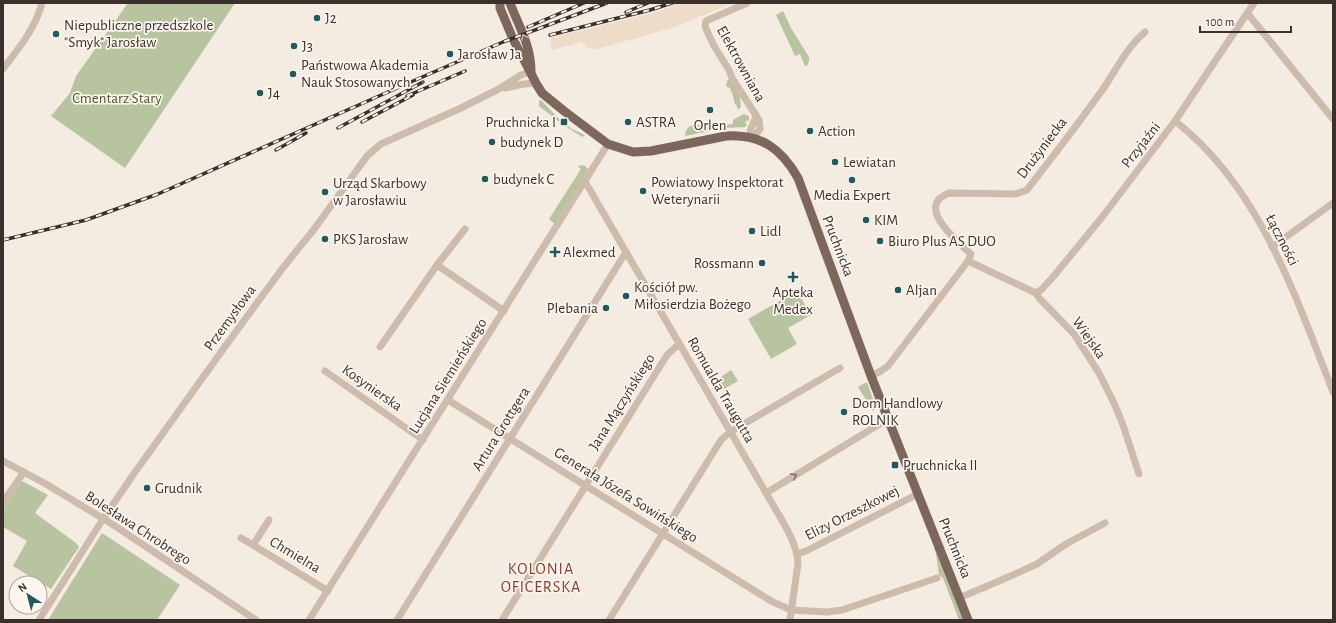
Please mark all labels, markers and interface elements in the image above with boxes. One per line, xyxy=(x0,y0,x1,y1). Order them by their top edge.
scale bar xyxy=(1200,8,1291,34)
place label: J2 xyxy=(325,11,337,26)
marker: J2 xyxy=(312,13,322,23)
text: 100 m xyxy=(1206,16,1234,28)
place label: Niepubliczne przedszkole "Smyk" Jarosław xyxy=(64,18,214,50)
street label: Elektrowniana xyxy=(714,23,768,105)
marker: Niepubliczne przedszkole "Smyk" Jarosław xyxy=(51,29,61,39)
one-way arrow xyxy=(520,33,528,40)
place label: J3 xyxy=(302,39,313,54)
marker: J3 xyxy=(289,41,299,51)
place label: Jarosław Ja xyxy=(458,47,521,62)
marker: Jarosław Ja xyxy=(445,49,455,59)
place label: Państwowa Akademia Nauk Stosowanych xyxy=(301,58,429,90)
marker: Państwowa Akademia Nauk Stosowanych xyxy=(288,69,298,79)
place label: J4 xyxy=(268,86,280,101)
marker: J4 xyxy=(255,88,265,98)
park label: Cmentarz Stary xyxy=(72,91,162,106)
marker: Orlen xyxy=(705,105,715,115)
place label: Pruchnicka I xyxy=(485,115,556,130)
place label: ASTRA xyxy=(636,115,676,130)
street label: Drużyniecka xyxy=(1014,115,1070,181)
marker: Pruchnicka I xyxy=(559,117,569,127)
marker: ASTRA xyxy=(623,117,633,127)
place label: Orlen xyxy=(694,118,726,133)
street label: Przyjaźni xyxy=(1119,119,1163,171)
place label: Action xyxy=(818,124,856,139)
marker: Action xyxy=(805,126,815,136)
place label: budynek D xyxy=(500,135,563,150)
marker: budynek D xyxy=(487,137,497,147)
place label: Lewiatan xyxy=(843,155,896,170)
marker: Lewiatan xyxy=(830,157,840,167)
place label: budynek C xyxy=(493,172,554,187)
marker: budynek C xyxy=(480,174,490,184)
place label: Powiatowy Inspektorat Weterynarii xyxy=(651,175,784,207)
marker: Media Expert xyxy=(847,175,857,185)
place label: Urząd Skarbowy w Jarosławiu xyxy=(333,176,427,208)
marker: Powiatowy Inspektorat Weterynarii xyxy=(638,186,648,196)
marker: Urząd Skarbowy w Jarosławiu xyxy=(320,187,330,197)
place label: Media Expert xyxy=(813,188,891,203)
street label: Łączności xyxy=(1263,212,1301,268)
street label: Pruchnicka xyxy=(820,213,857,279)
place label: KIM xyxy=(874,213,898,228)
marker: KIM xyxy=(861,215,871,225)
place label: Lidl xyxy=(760,224,781,239)
marker: Lidl xyxy=(747,226,757,236)
place label: PKS Jarosław xyxy=(333,232,408,247)
marker: PKS Jarosław xyxy=(320,234,330,244)
place label: Biuro Plus AS DUO xyxy=(888,234,996,249)
marker: Biuro Plus AS DUO xyxy=(875,236,885,246)
place label: Alexmed xyxy=(563,245,616,260)
marker: Alexmed xyxy=(550,247,560,257)
place label: Rossmann xyxy=(694,256,754,271)
marker: Rossmann xyxy=(757,258,767,268)
marker: Apteka Medex xyxy=(788,272,798,282)
place label: Kościół pw. Miłosierdzia Bożego xyxy=(634,280,751,312)
street label: Przemysłowa xyxy=(201,282,259,353)
place label: Aljan xyxy=(906,283,937,298)
place label: Apteka Medex xyxy=(773,285,814,317)
marker: Aljan xyxy=(893,285,903,295)
marker: Kościół pw. Miłosierdzia Bożego xyxy=(621,291,631,301)
place label: Plebania xyxy=(547,301,598,316)
marker: Plebania xyxy=(601,303,611,313)
street label: Wiejska xyxy=(1069,314,1109,362)
street label: Lucjana Siemieńskiego xyxy=(406,316,490,436)
street label: Romualda Traugutta xyxy=(685,334,757,446)
street label: Jana Mączyńskiego xyxy=(586,351,658,453)
street label: Kosynierska xyxy=(339,362,405,414)
street label: Artura Grottgera xyxy=(469,384,533,474)
place label: Dom Handlowy ROLNIK xyxy=(852,396,944,428)
marker: Dom Handlowy ROLNIK xyxy=(839,407,849,417)
street label: Generała Józefa Sowińskiego xyxy=(552,445,700,545)
place label: Pruchnicka II xyxy=(903,458,978,473)
marker: Pruchnicka II xyxy=(890,460,900,470)
one-way arrow xyxy=(790,473,797,480)
place label: Grudnik xyxy=(155,481,202,496)
marker: Grudnik xyxy=(142,483,152,493)
street label: Elizy Orzeszkowej xyxy=(803,483,901,543)
street label: Bolesława Chrobrego xyxy=(82,488,194,568)
street label: Pruchnicka xyxy=(936,515,974,581)
street label: Chmielna xyxy=(267,534,323,576)
district label: KOLONIA OFICERSKA xyxy=(501,561,581,595)
north arrow xyxy=(8,575,48,615)
text: N xyxy=(16,581,29,594)

